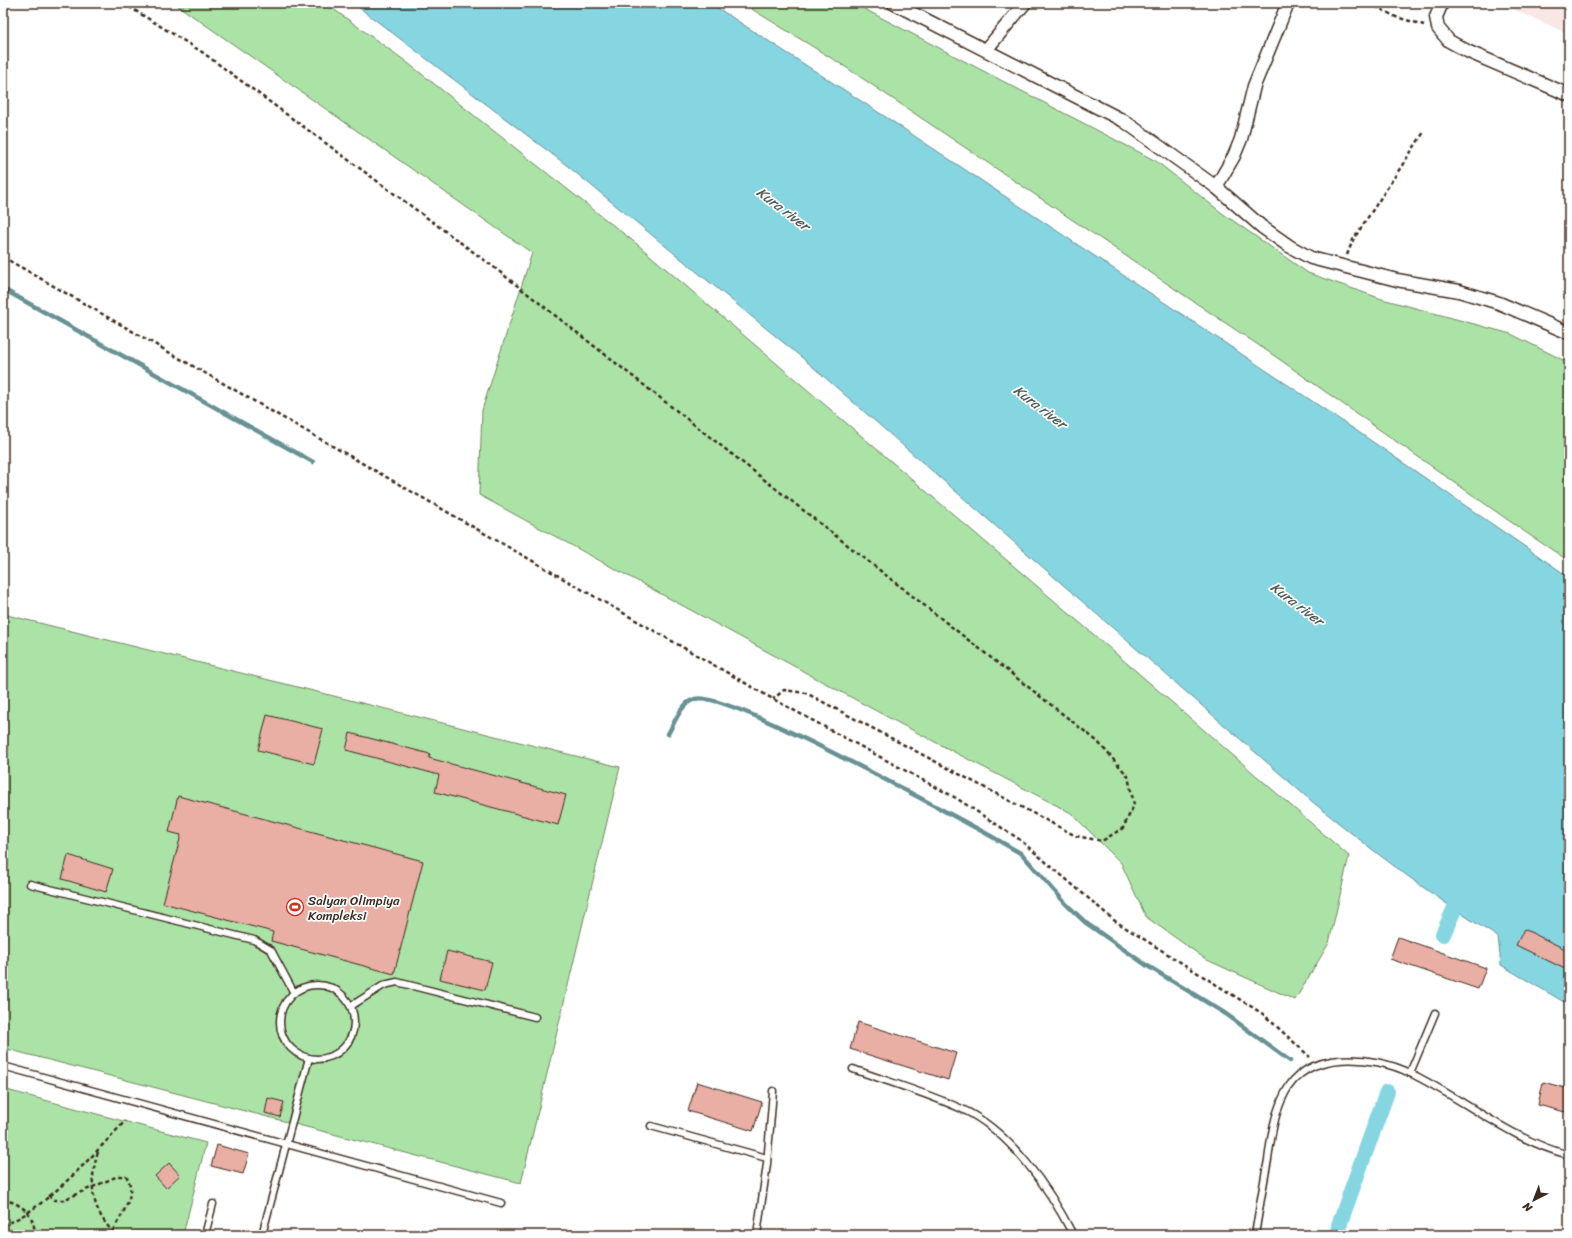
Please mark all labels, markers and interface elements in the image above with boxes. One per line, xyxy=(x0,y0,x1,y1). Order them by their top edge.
water label: Kura river xyxy=(751,181,818,239)
water label: Kura river xyxy=(1008,379,1075,437)
water label: Kura river xyxy=(1265,576,1332,634)
place label: Salyan Olimpiya Kompleksi xyxy=(308,889,400,927)
sports icon: Salyan Olimpiya Kompleksi xyxy=(285,897,305,917)
north arrow xyxy=(1514,1180,1554,1220)
text: N xyxy=(1518,1197,1538,1217)

